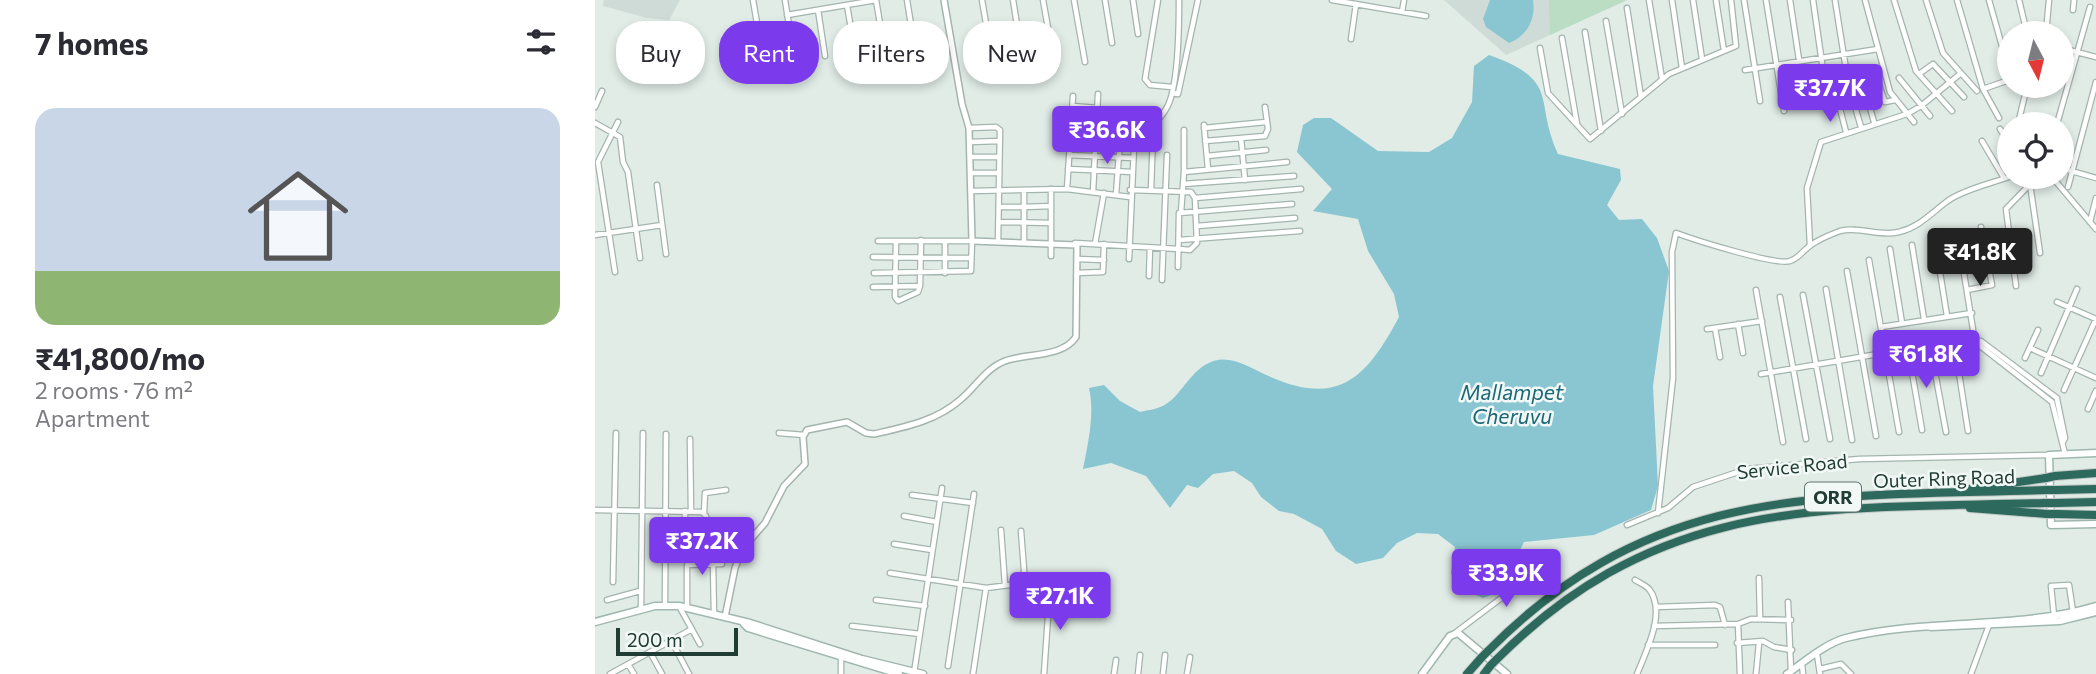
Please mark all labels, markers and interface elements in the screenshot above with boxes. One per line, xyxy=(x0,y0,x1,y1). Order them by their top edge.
chip: Buy xyxy=(616,21,705,84)
chip: Rent xyxy=(719,21,819,84)
chip: Filters xyxy=(833,21,949,84)
chip: New xyxy=(963,21,1061,84)
north arrow xyxy=(1997,21,2074,98)
map controls xyxy=(1997,21,2074,189)
icon: filters xyxy=(522,23,560,61)
text: 7 homes xyxy=(35,24,148,61)
pin: ₹37.7K xyxy=(1773,64,1887,124)
text: ₹37.7K xyxy=(1794,73,1866,101)
pin: ₹36.6K xyxy=(1050,106,1164,166)
button: locate xyxy=(1997,112,2074,189)
text: ₹36.6K xyxy=(1068,115,1146,143)
icon: home xyxy=(235,153,361,279)
pin: ₹41.8K xyxy=(1923,229,2037,288)
text: ₹41.8K xyxy=(1943,237,2017,265)
pin: ₹61.8K xyxy=(1869,330,1983,390)
text: ₹41,800/mo xyxy=(35,339,205,376)
text: ₹61.8K xyxy=(1889,339,1963,367)
text: 2 rooms · 76 m² xyxy=(35,376,193,404)
water label: Mallampet Cheruvu xyxy=(1461,379,1564,428)
text: Apartment xyxy=(35,404,150,432)
street label: Service Road xyxy=(1736,449,1848,483)
street label: Outer Ring Road xyxy=(1873,464,2015,492)
road number: ORR xyxy=(1805,482,1861,512)
pin: ₹37.2K xyxy=(645,518,759,577)
text: ₹37.2K xyxy=(665,526,739,554)
pin: ₹33.9K xyxy=(1449,550,1563,609)
text: ₹33.9K xyxy=(1468,558,1544,586)
pin: ₹27.1K xyxy=(1003,572,1117,632)
text: ₹27.1K xyxy=(1026,581,1094,609)
scale bar xyxy=(616,625,739,657)
text: 200 m xyxy=(627,628,683,651)

